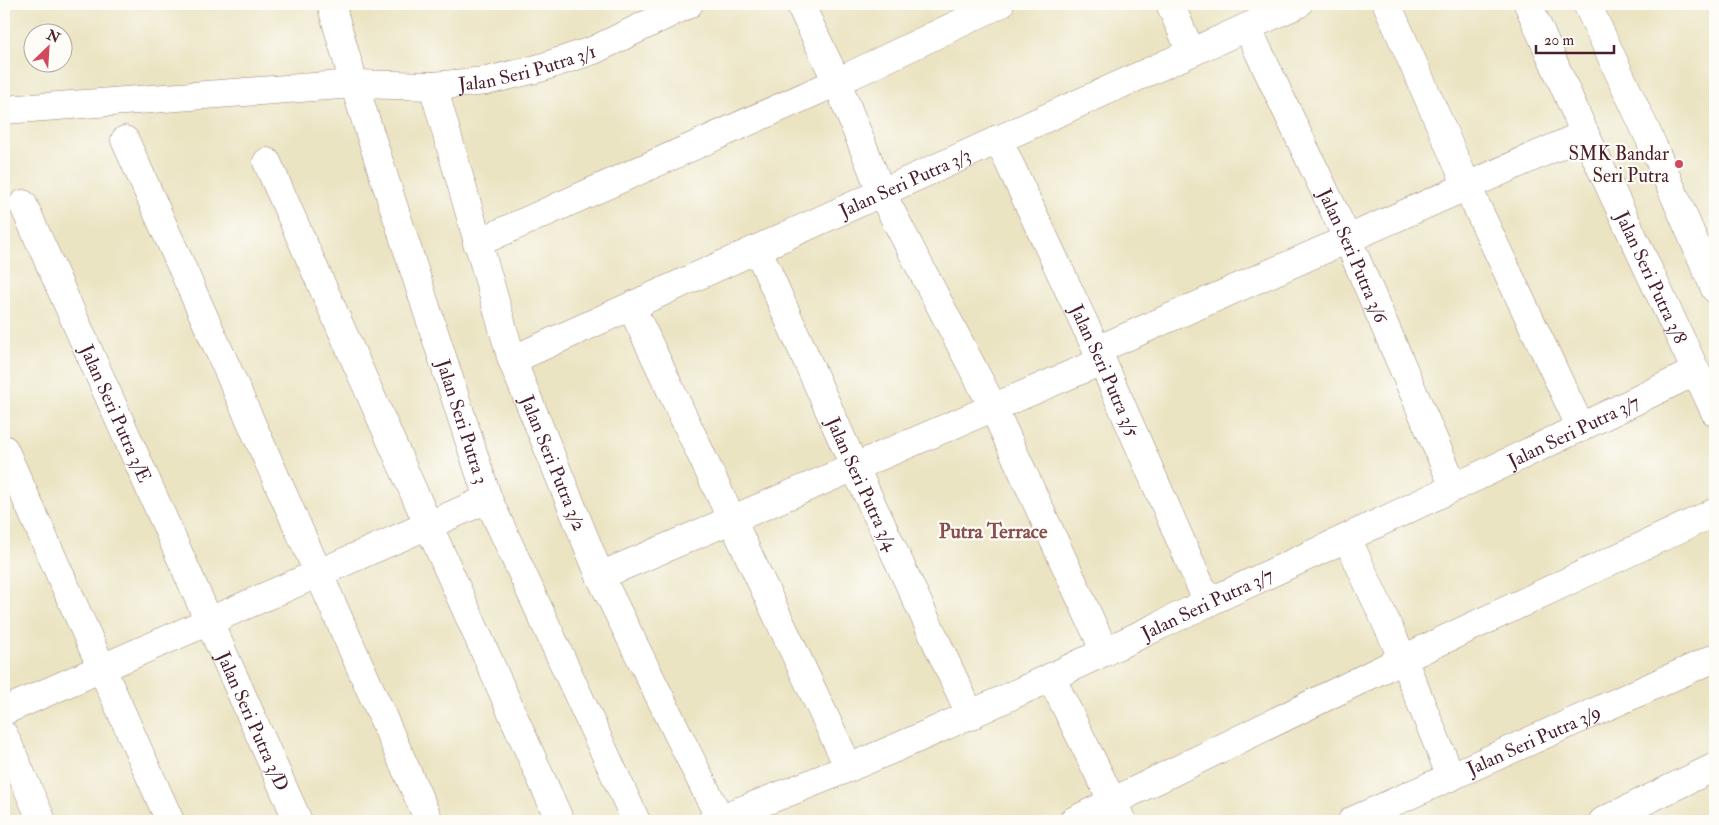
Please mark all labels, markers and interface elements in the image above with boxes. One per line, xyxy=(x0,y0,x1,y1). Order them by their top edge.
north arrow xyxy=(22,22,72,72)
scale bar xyxy=(1536,22,1614,54)
text: N xyxy=(43,26,63,47)
text: 20 m xyxy=(1544,31,1574,50)
street label: Jalan Seri Putra 3/1 xyxy=(456,39,599,97)
place label: SMK Bandar Seri Putra xyxy=(1569,142,1669,188)
street label: Jalan Seri Putra 3/3 xyxy=(835,143,975,224)
marker: SMK Bandar Seri Putra xyxy=(1673,158,1685,170)
street label: Jalan Seri Putra 3/6 xyxy=(1312,184,1393,328)
street label: Jalan Seri Putra 3/8 xyxy=(1609,207,1692,348)
street label: Jalan Seri Putra 3/5 xyxy=(1064,300,1145,441)
street label: Jalan Seri Putra 3/E xyxy=(74,340,157,486)
street label: Jalan Seri Putra 3 xyxy=(430,356,493,487)
street label: Jalan Seri Putra 3/7 xyxy=(1503,390,1644,474)
street label: Jalan Seri Putra 3/2 xyxy=(514,391,591,534)
street label: Jalan Seri Putra 3/4 xyxy=(820,413,903,555)
district label: Putra Terrace xyxy=(939,519,1048,544)
street label: Jalan Seri Putra 3/7 xyxy=(1137,563,1278,646)
street label: Jalan Seri Putra 3/D xyxy=(211,647,294,795)
street label: Jalan Seri Putra 3/9 xyxy=(1462,700,1605,781)

